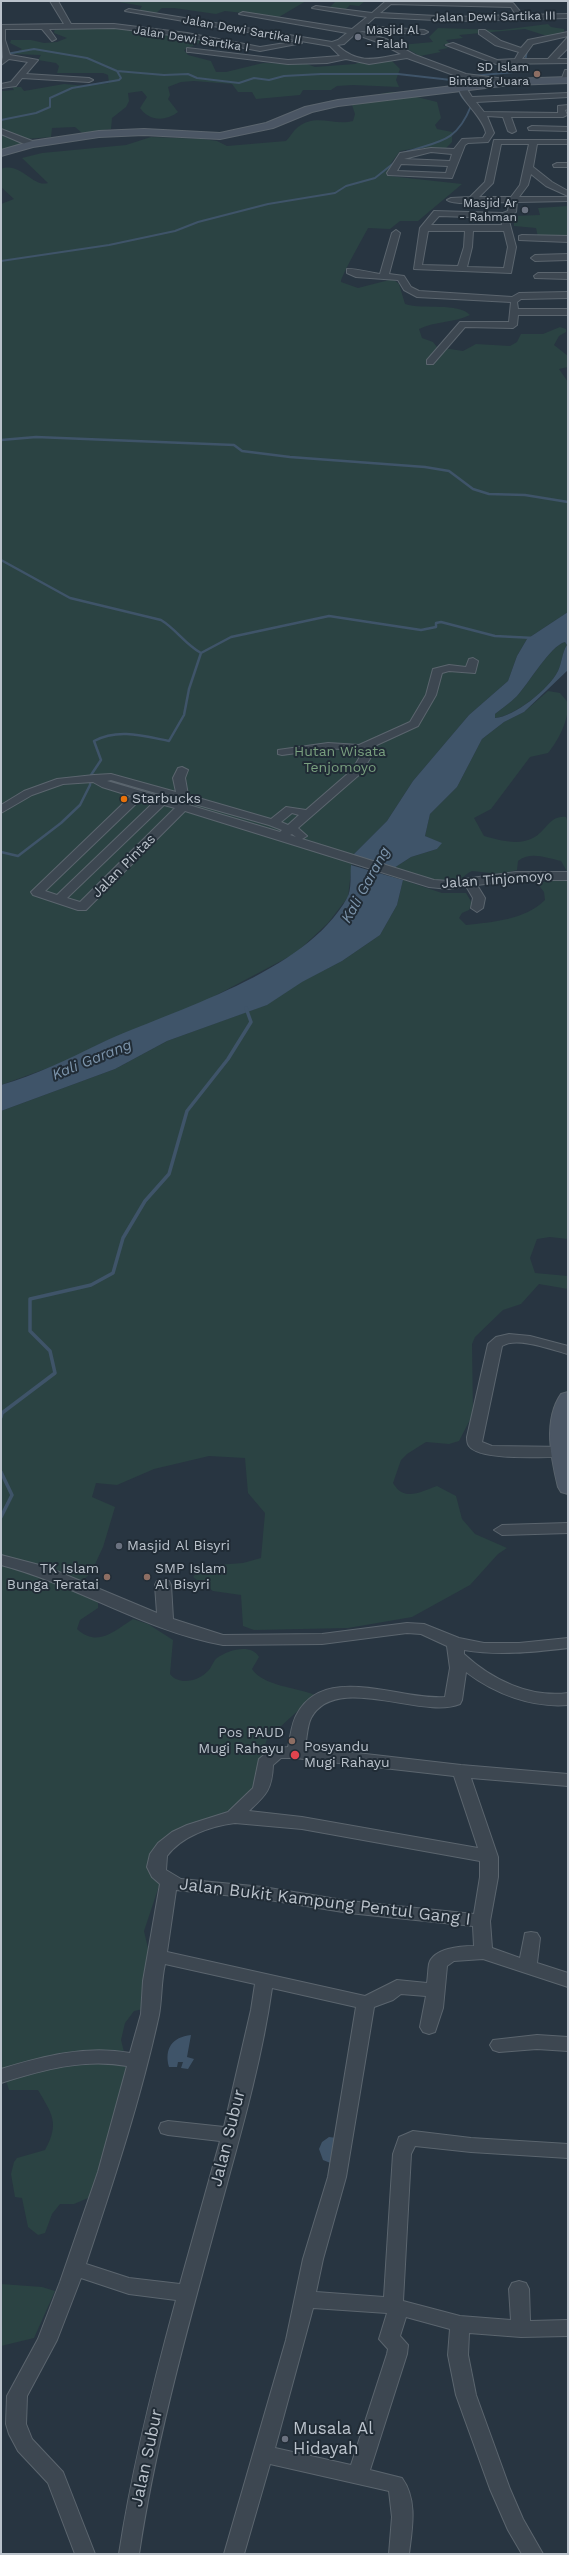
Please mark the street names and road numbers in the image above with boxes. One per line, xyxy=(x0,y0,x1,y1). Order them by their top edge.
street label: Jalan Dewi Sartika III xyxy=(432,9,556,25)
street label: Jalan Dewi Sartika II xyxy=(182,12,302,48)
street label: Jalan Dewi Sartika I xyxy=(132,23,250,55)
street label: Jalan Pintas xyxy=(89,831,159,901)
street label: Jalan Tinjomoyo xyxy=(441,868,553,892)
street label: Jalan Bukit Kampung Pentul Gang I xyxy=(178,1874,472,1930)
street label: Jalan Subur xyxy=(206,2087,250,2189)
street label: Jalan Subur xyxy=(127,2407,167,2509)

